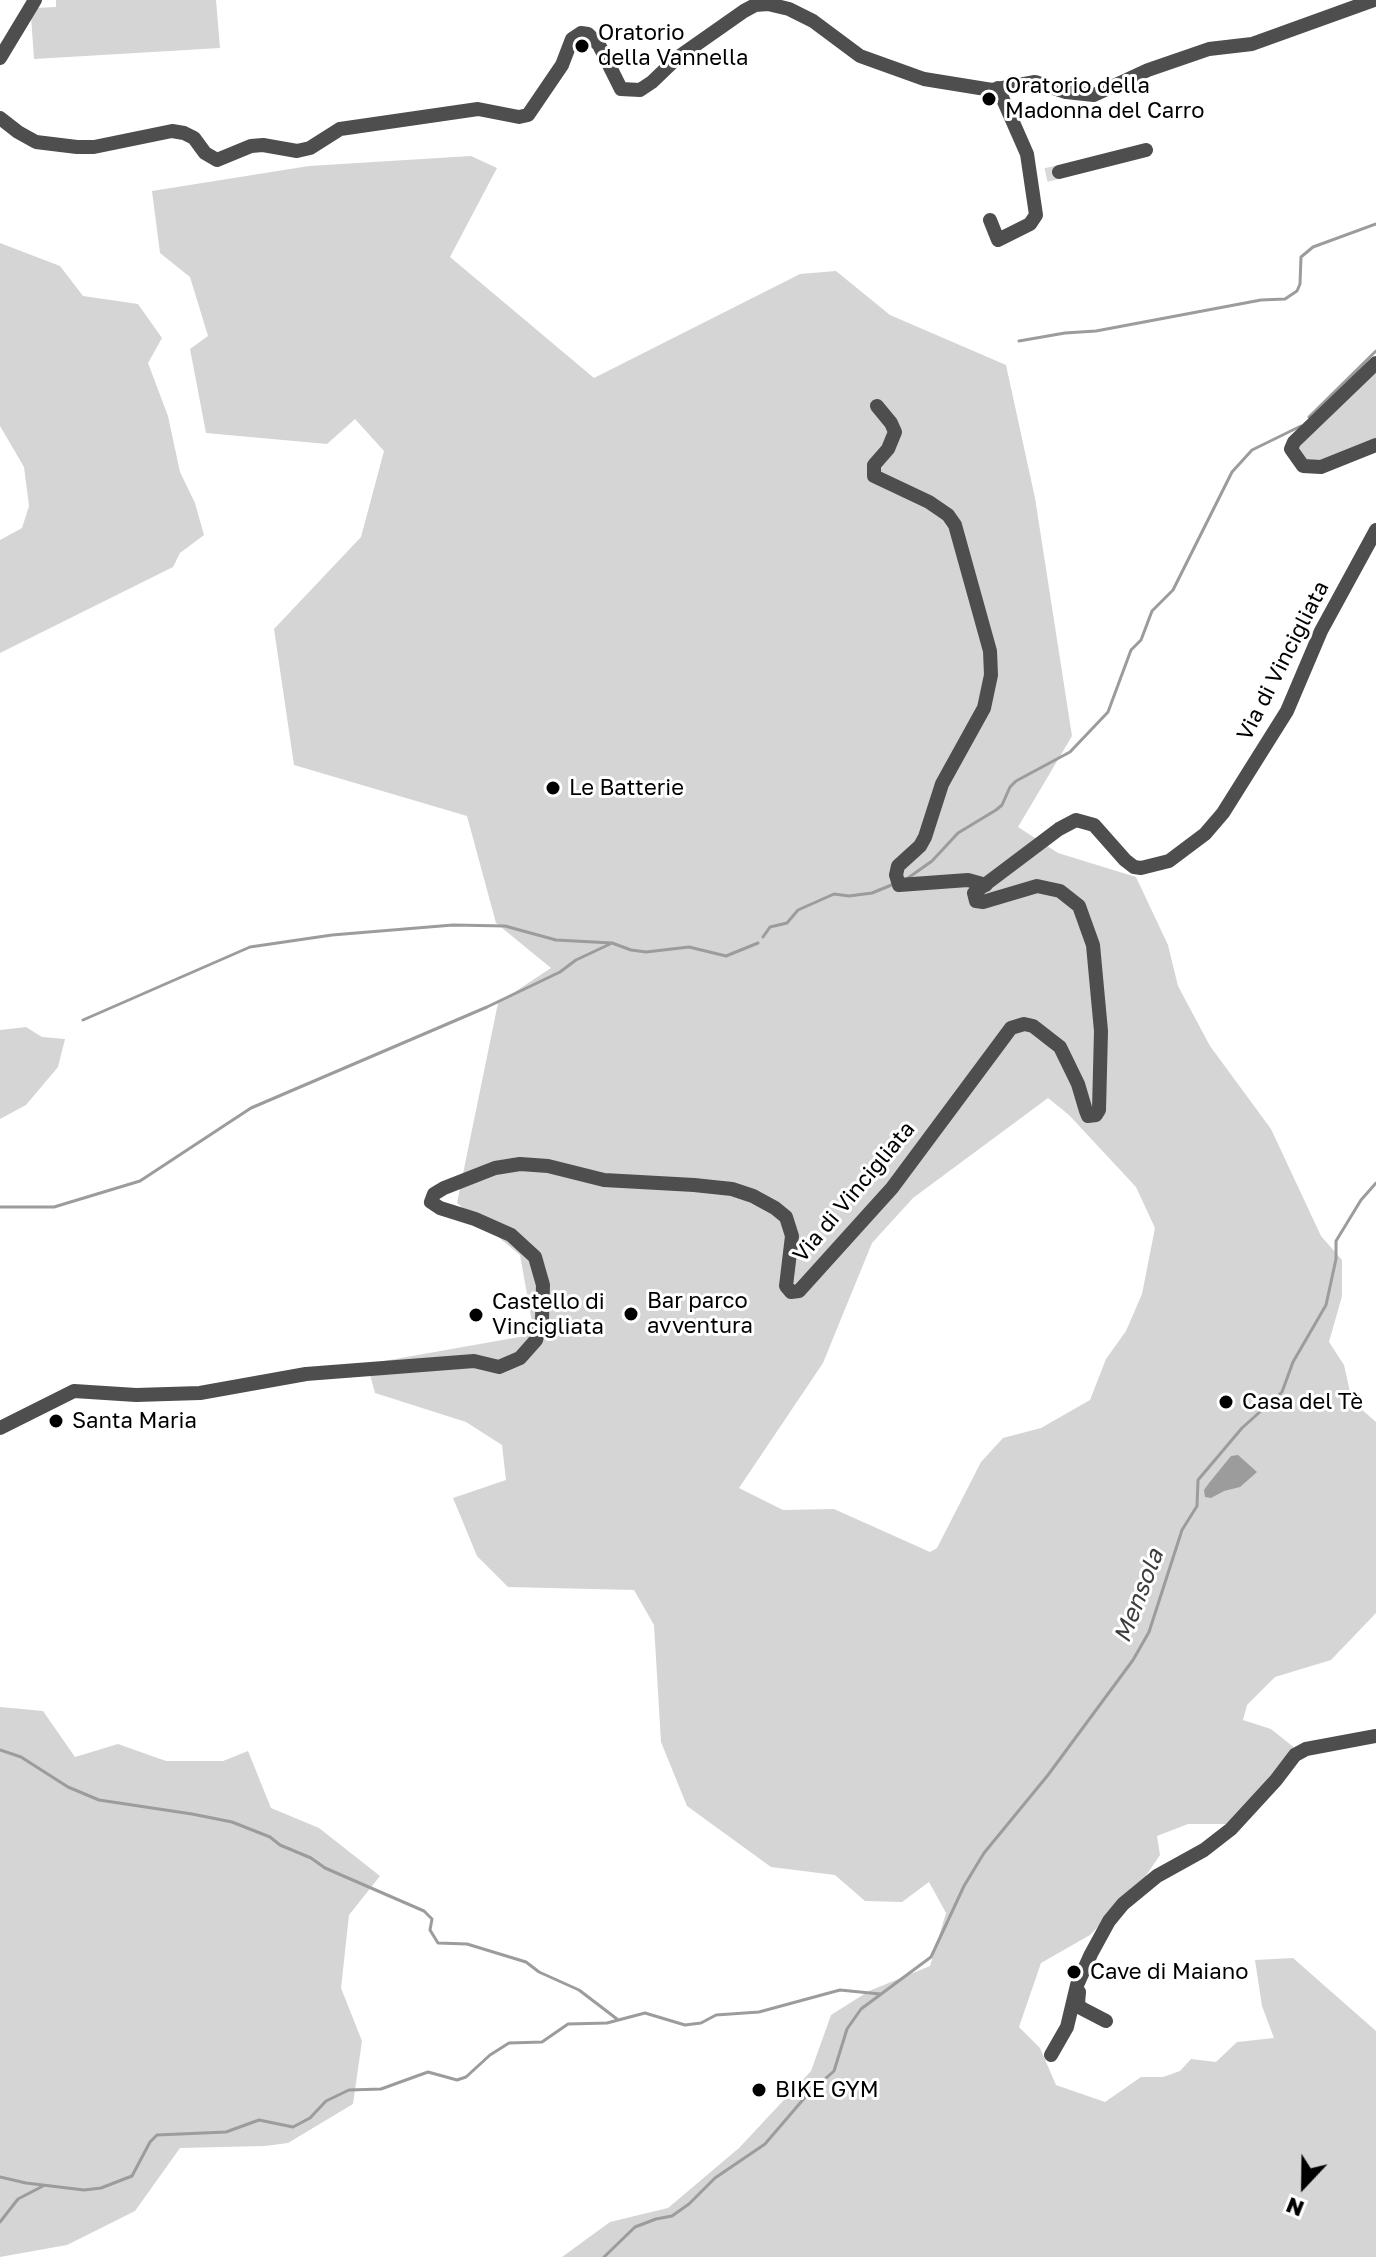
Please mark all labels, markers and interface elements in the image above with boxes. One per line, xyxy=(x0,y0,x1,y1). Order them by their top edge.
place label: Oratorio della Vannella xyxy=(598,20,748,72)
marker: Oratorio della Vannella xyxy=(573,37,591,55)
place label: Oratorio della Madonna del Carro xyxy=(1005,73,1204,124)
marker: Oratorio della Madonna del Carro xyxy=(980,90,998,108)
street label: Via di Vincigliata xyxy=(1231,577,1335,745)
place label: Le Batterie xyxy=(569,775,684,801)
marker: Le Batterie xyxy=(544,779,562,797)
street label: Via di Vincigliata xyxy=(787,1116,921,1268)
place label: Bar parco avventura xyxy=(647,1288,753,1340)
place label: Castello di Vincigliata xyxy=(492,1289,605,1340)
marker: Bar parco avventura xyxy=(622,1305,640,1323)
marker: Castello di Vincigliata xyxy=(467,1306,485,1324)
place label: Casa del Tè xyxy=(1242,1389,1363,1415)
marker: Casa del Tè xyxy=(1217,1393,1235,1411)
place label: Santa Maria xyxy=(72,1408,197,1434)
marker: Santa Maria xyxy=(47,1412,65,1430)
water label: Mensola xyxy=(1108,1545,1170,1647)
place label: Cave di Maiano xyxy=(1090,1959,1248,1985)
marker: Cave di Maiano xyxy=(1065,1963,1083,1981)
place label: BIKE GYM xyxy=(775,2077,879,2103)
marker: BIKE GYM xyxy=(750,2081,768,2099)
north arrow xyxy=(1264,2145,1344,2225)
text: N xyxy=(1282,2192,1308,2223)

